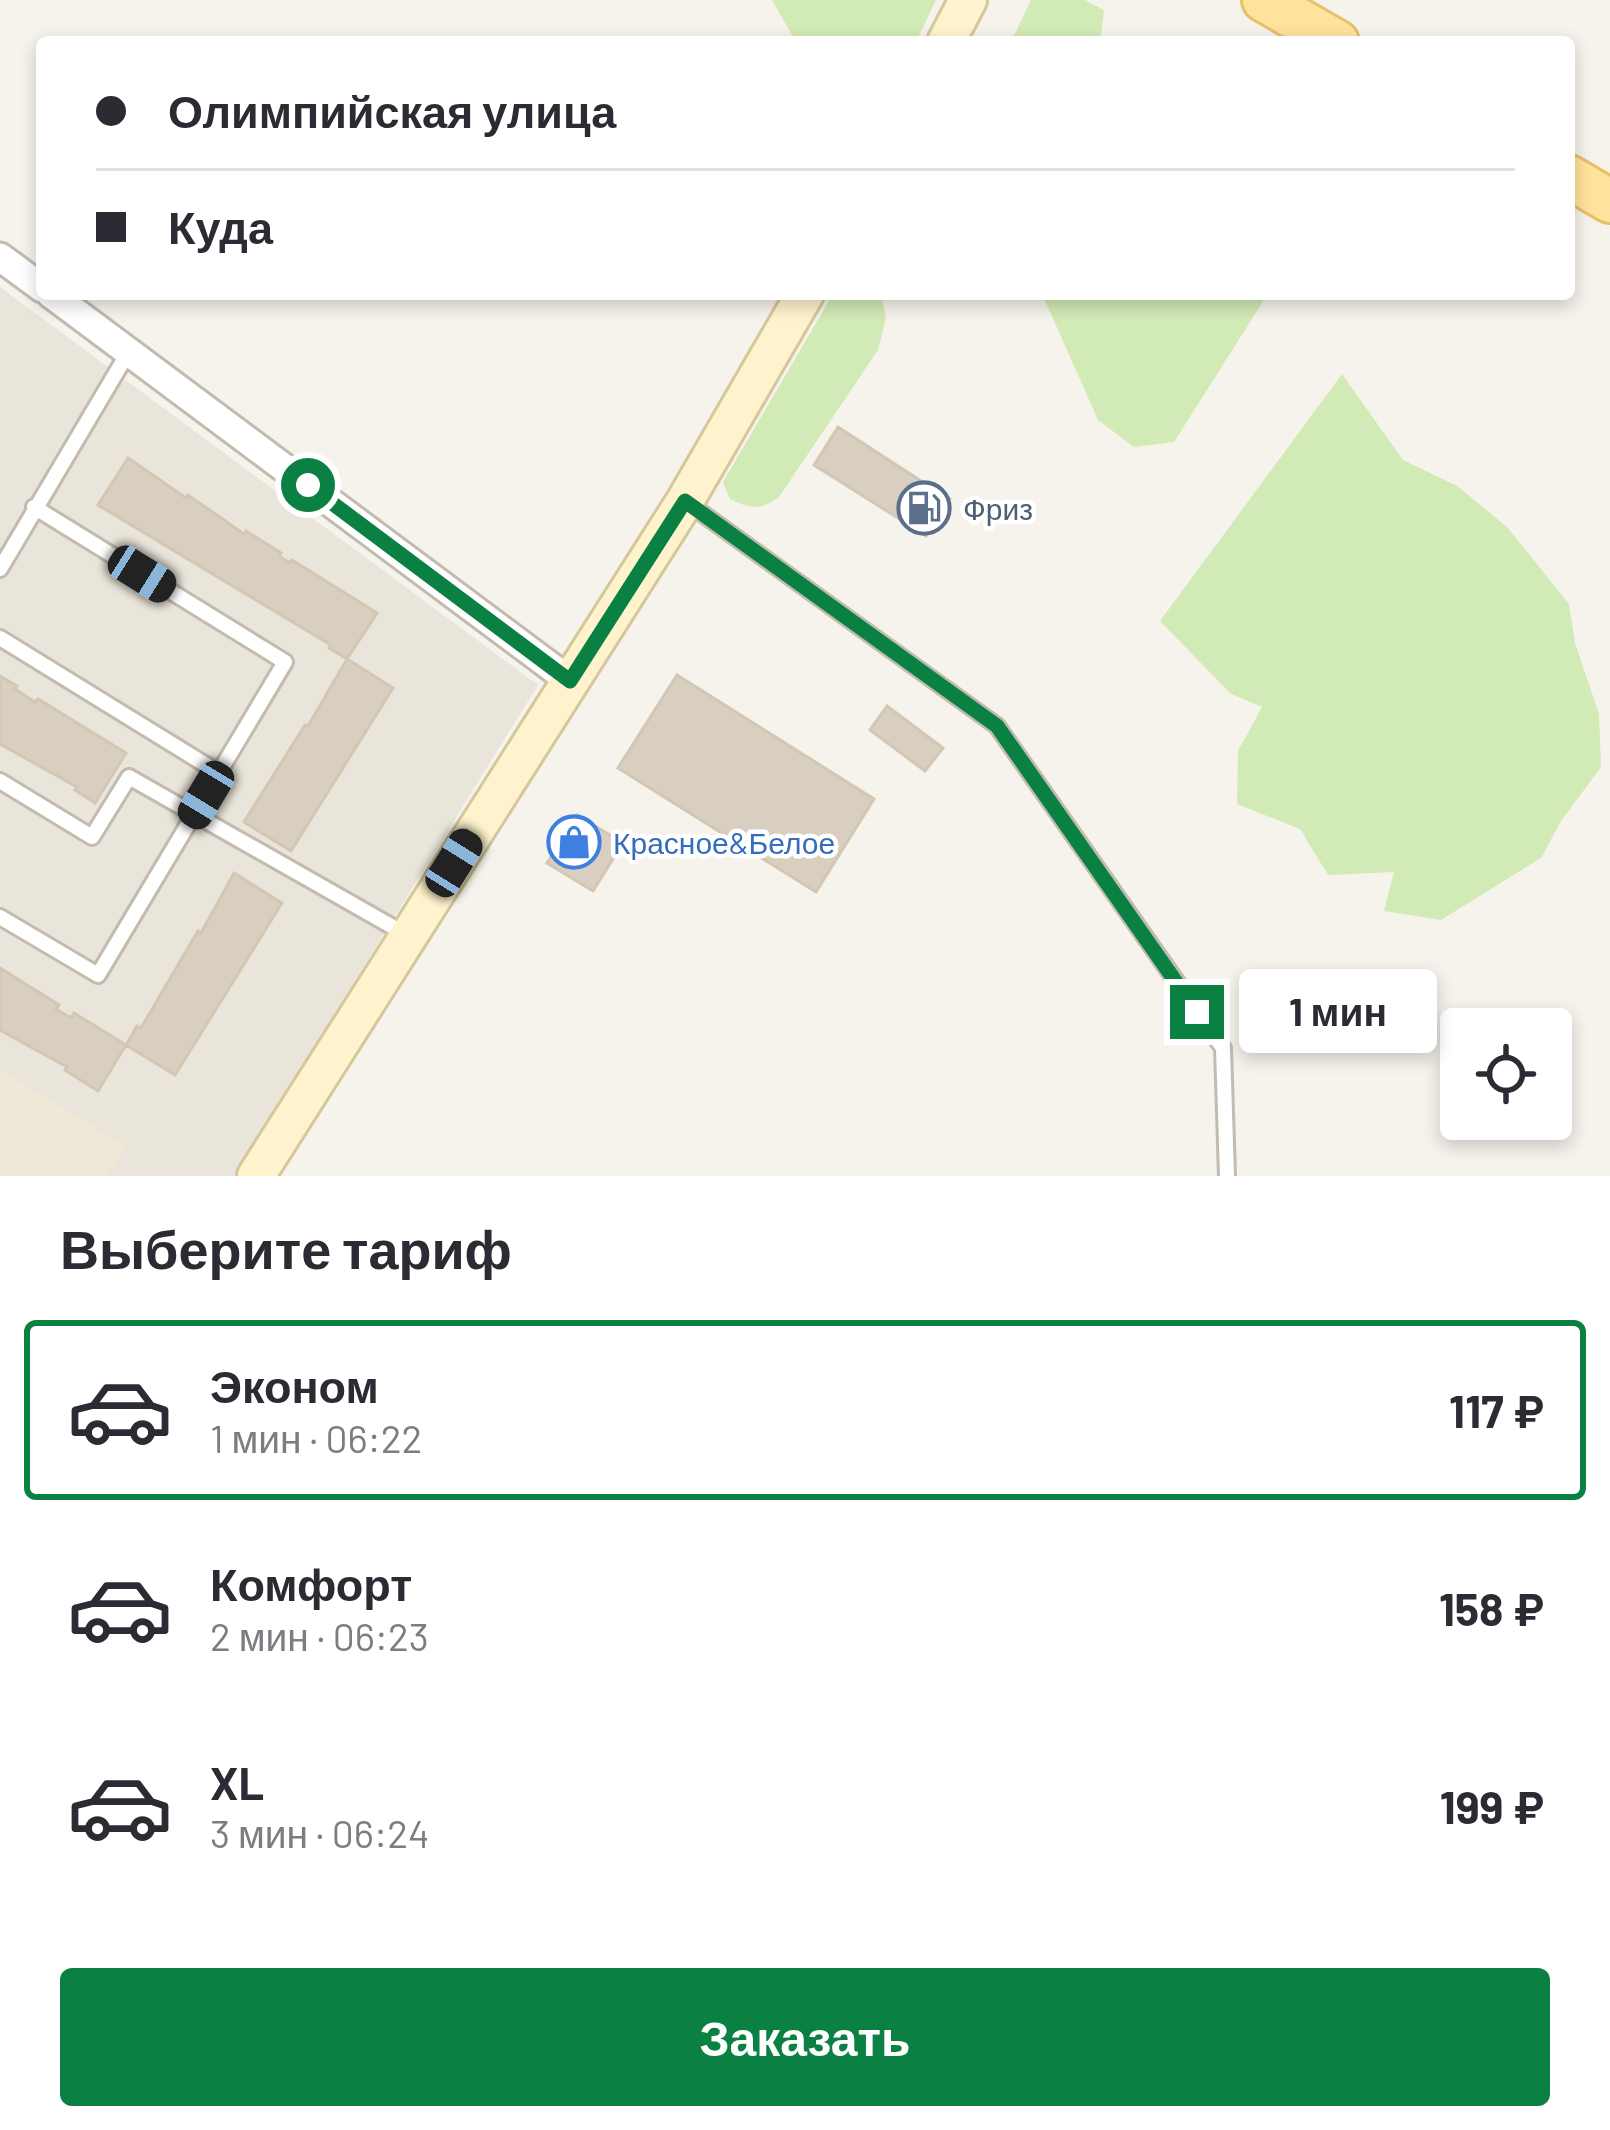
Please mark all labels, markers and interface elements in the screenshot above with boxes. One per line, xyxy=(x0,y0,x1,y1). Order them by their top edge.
text: Олимпийская улица xyxy=(168,83,616,137)
text: Куда xyxy=(168,199,273,253)
route start xyxy=(281,458,335,512)
fuel station icon: Фриз xyxy=(896,480,952,536)
place label: Фриз xyxy=(963,490,1033,526)
car xyxy=(102,540,182,608)
car xyxy=(172,755,240,835)
shop icon: Красное&Белое xyxy=(546,814,602,870)
car xyxy=(420,823,488,903)
place label: Красное&Белое xyxy=(613,824,835,860)
callout: 1 мин xyxy=(1239,970,1437,1054)
route end xyxy=(1170,985,1224,1039)
text: 1 мин xyxy=(1289,987,1387,1034)
map controls xyxy=(1440,1008,1572,1140)
button: locate xyxy=(1440,1008,1572,1140)
text: Выберите тариф xyxy=(60,1215,512,1280)
icon: car xyxy=(66,1356,174,1464)
text: Эконом xyxy=(210,1358,379,1412)
text: 117 ₽ xyxy=(1449,1383,1544,1437)
text: 1 мин · 06:22 xyxy=(210,1414,423,1461)
icon: car xyxy=(66,1554,174,1662)
text: Комфорт xyxy=(210,1556,412,1610)
text: 158 ₽ xyxy=(1439,1581,1544,1635)
text: 2 мин · 06:23 xyxy=(210,1612,429,1659)
icon: car xyxy=(66,1752,174,1860)
text: XL xyxy=(210,1755,264,1809)
text: 199 ₽ xyxy=(1440,1779,1544,1833)
text: 3 мин · 06:24 xyxy=(210,1809,430,1856)
button: Заказать xyxy=(60,1968,1550,2106)

